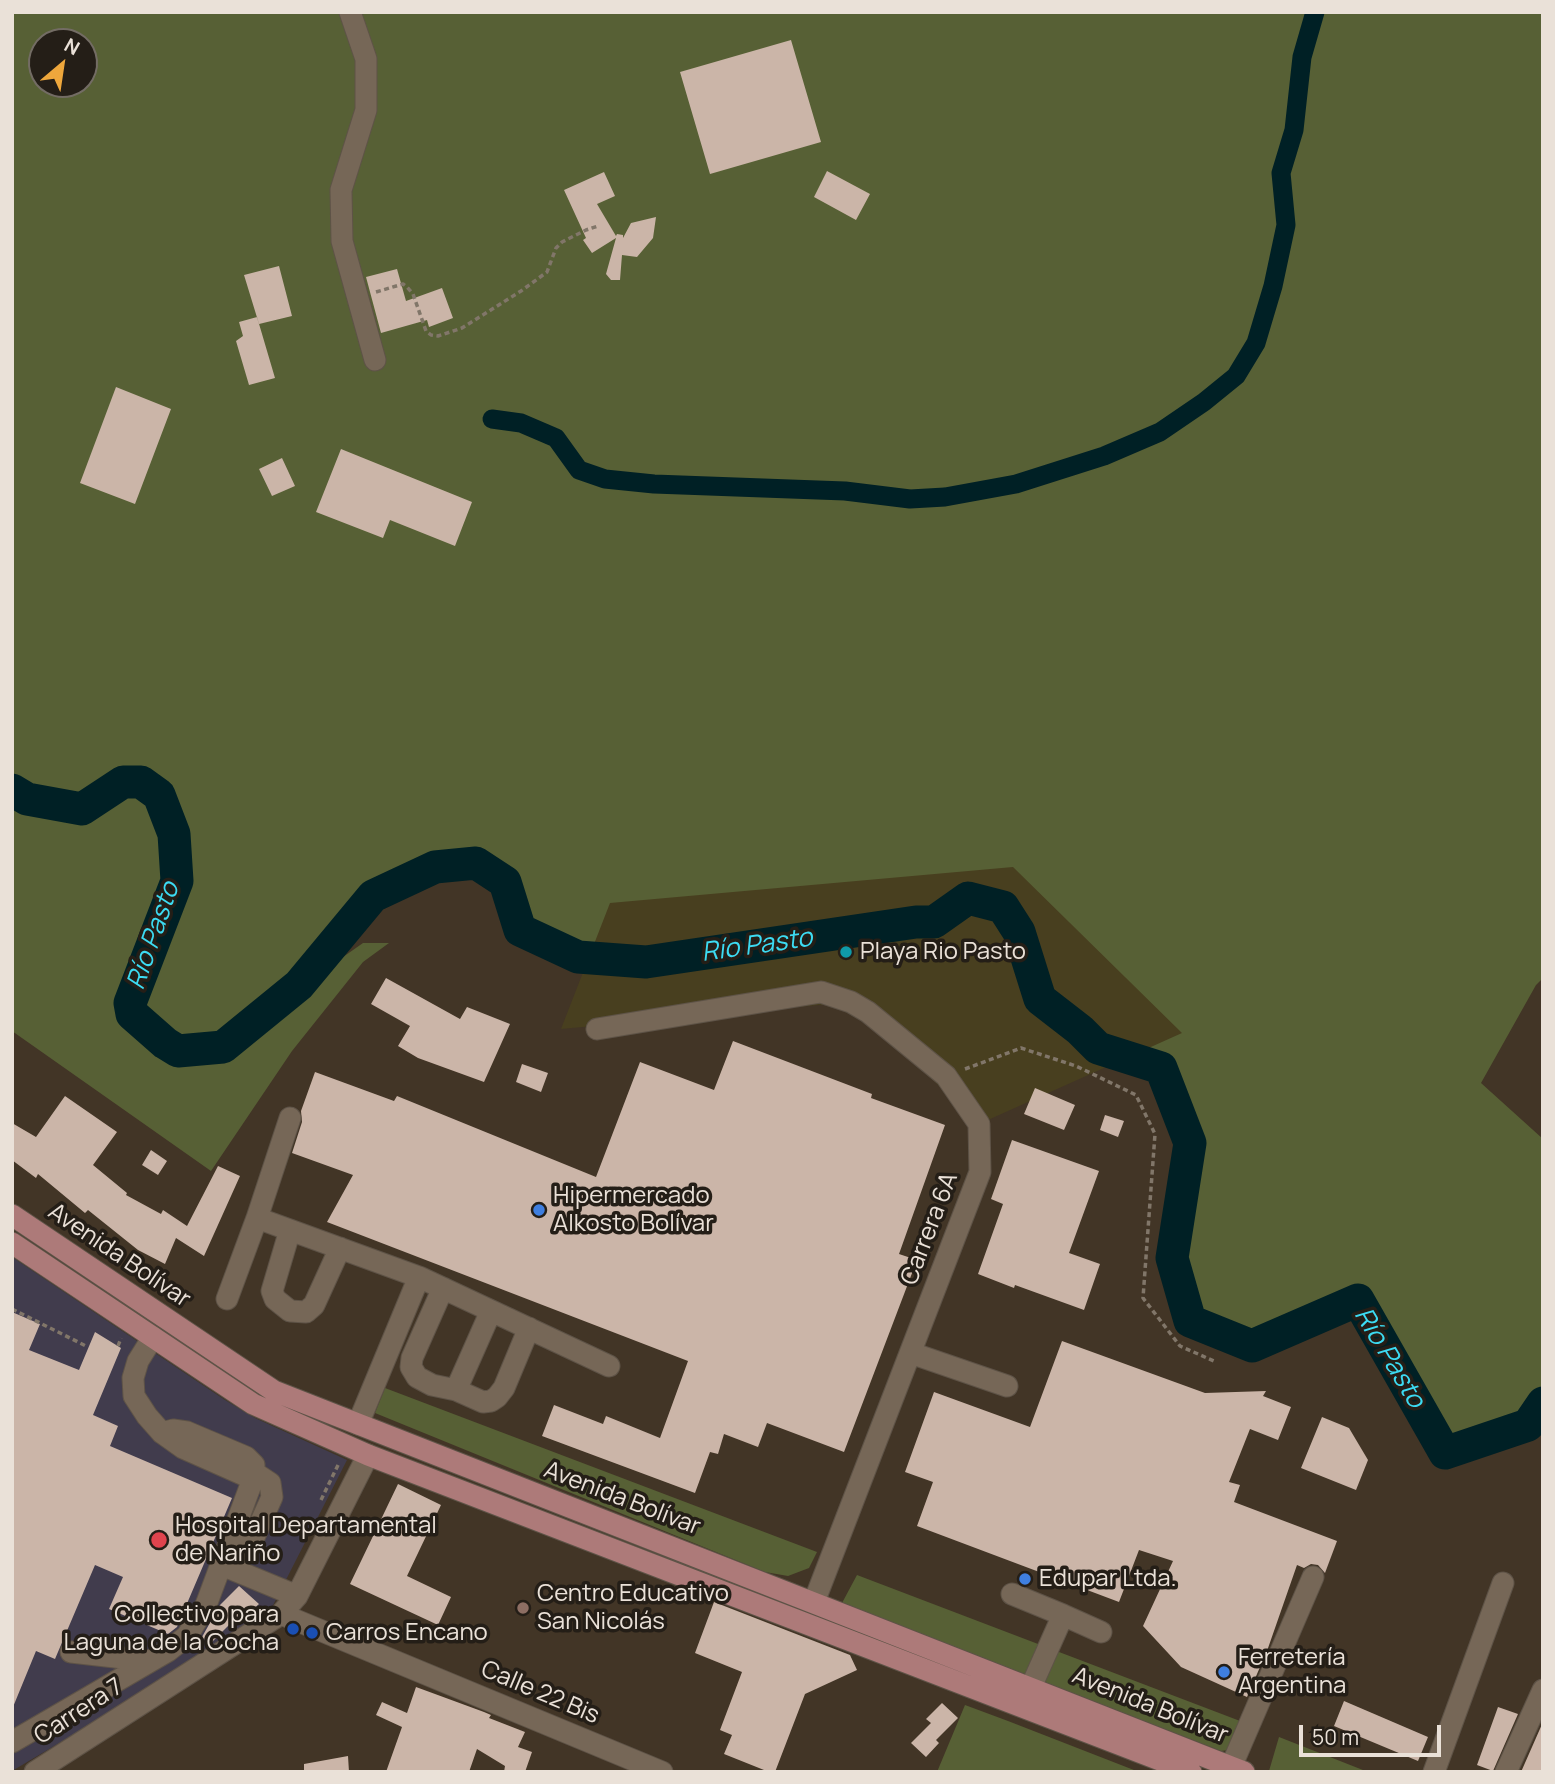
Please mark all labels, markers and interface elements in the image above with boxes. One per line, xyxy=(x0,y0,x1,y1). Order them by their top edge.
north arrow xyxy=(28,28,98,98)
text: N xyxy=(60,32,84,61)
water label: Río Pasto xyxy=(121,878,187,994)
water label: Río Pasto xyxy=(700,923,814,969)
place label: Playa Rio Pasto xyxy=(860,938,1026,966)
marker: Playa Rio Pasto xyxy=(838,944,854,960)
street label: Carrera 6A xyxy=(895,1169,965,1289)
place label: Hipermercado Alkosto Bolívar xyxy=(553,1182,714,1238)
street label: Avenida Bolívar xyxy=(42,1198,196,1314)
marker: Hipermercado Alkosto Bolívar xyxy=(531,1202,547,1218)
water label: Río Pasto xyxy=(1347,1302,1431,1414)
street label: Avenida Bolívar xyxy=(540,1456,704,1542)
place label: Hospital Departamental de Nariño xyxy=(175,1512,437,1568)
marker: Hospital Departamental de Nariño xyxy=(149,1530,169,1550)
place label: Edupar Ltda. xyxy=(1039,1565,1177,1593)
marker: Edupar Ltda. xyxy=(1017,1571,1033,1587)
place label: Centro Educativo San Nicolás xyxy=(537,1580,729,1636)
marker: Centro Educativo San Nicolás xyxy=(515,1600,531,1616)
place label: Collectivo para Laguna de la Cocha xyxy=(64,1601,279,1657)
place label: Carros Encano xyxy=(326,1619,488,1647)
marker: Collectivo para Laguna de la Cocha xyxy=(285,1621,301,1637)
marker: Carros Encano xyxy=(304,1625,320,1641)
place label: Ferretería Argentina xyxy=(1238,1644,1346,1700)
street label: Calle 22 Bis xyxy=(477,1655,603,1731)
street label: Avenida Bolívar xyxy=(1068,1662,1232,1750)
marker: Ferretería Argentina xyxy=(1216,1664,1232,1680)
street label: Carrera 7 xyxy=(29,1673,129,1751)
scale bar xyxy=(1303,1710,1445,1754)
text: 50 m xyxy=(1312,1723,1359,1751)

